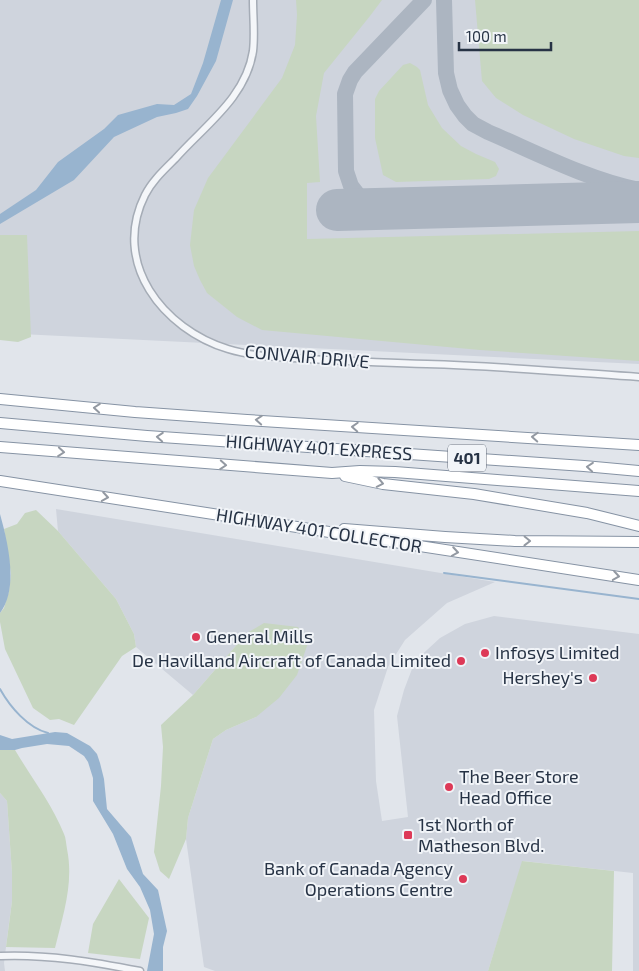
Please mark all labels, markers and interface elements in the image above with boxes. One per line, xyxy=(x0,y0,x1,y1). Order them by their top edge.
scale bar xyxy=(459,20,552,52)
text: 100 m xyxy=(466,27,507,45)
street label: CONVAIR DRIVE xyxy=(244,340,370,372)
one-way arrow xyxy=(92,403,100,414)
one-way arrow xyxy=(254,415,262,426)
one-way arrow xyxy=(351,421,359,432)
street label: HIGHWAY 401 EXPRESS xyxy=(225,430,413,464)
one-way arrow xyxy=(156,431,164,442)
one-way arrow xyxy=(530,432,538,443)
road number: 401 xyxy=(448,444,486,472)
one-way arrow xyxy=(58,447,66,458)
one-way arrow xyxy=(220,459,228,470)
one-way arrow xyxy=(586,461,594,472)
one-way arrow xyxy=(375,477,384,488)
one-way arrow xyxy=(102,491,110,502)
street label: HIGHWAY 401 COLLECTOR xyxy=(215,503,424,557)
one-way arrow xyxy=(523,536,531,546)
one-way arrow xyxy=(451,546,459,557)
one-way arrow xyxy=(611,571,620,581)
place label: General Mills xyxy=(206,625,313,647)
marker: General Mills xyxy=(190,631,202,643)
place label: Infosys Limited xyxy=(495,641,620,663)
marker: Infosys Limited xyxy=(479,647,491,659)
place label: De Havilland Aircraft of Canada Limited xyxy=(132,649,451,671)
marker: De Havilland Aircraft of Canada Limited xyxy=(455,655,467,667)
place label: Hershey's xyxy=(502,666,583,688)
marker: Hershey's xyxy=(587,672,599,684)
place label: The Beer Store Head Office xyxy=(459,765,579,808)
marker: The Beer Store Head Office xyxy=(443,781,455,793)
place label: 1st North of Matheson Blvd. xyxy=(418,813,545,856)
marker: 1st North of Matheson Blvd. xyxy=(402,829,414,841)
place label: Bank of Canada Agency Operations Centre xyxy=(264,857,453,900)
marker: Bank of Canada Agency Operations Centre xyxy=(457,873,469,885)

